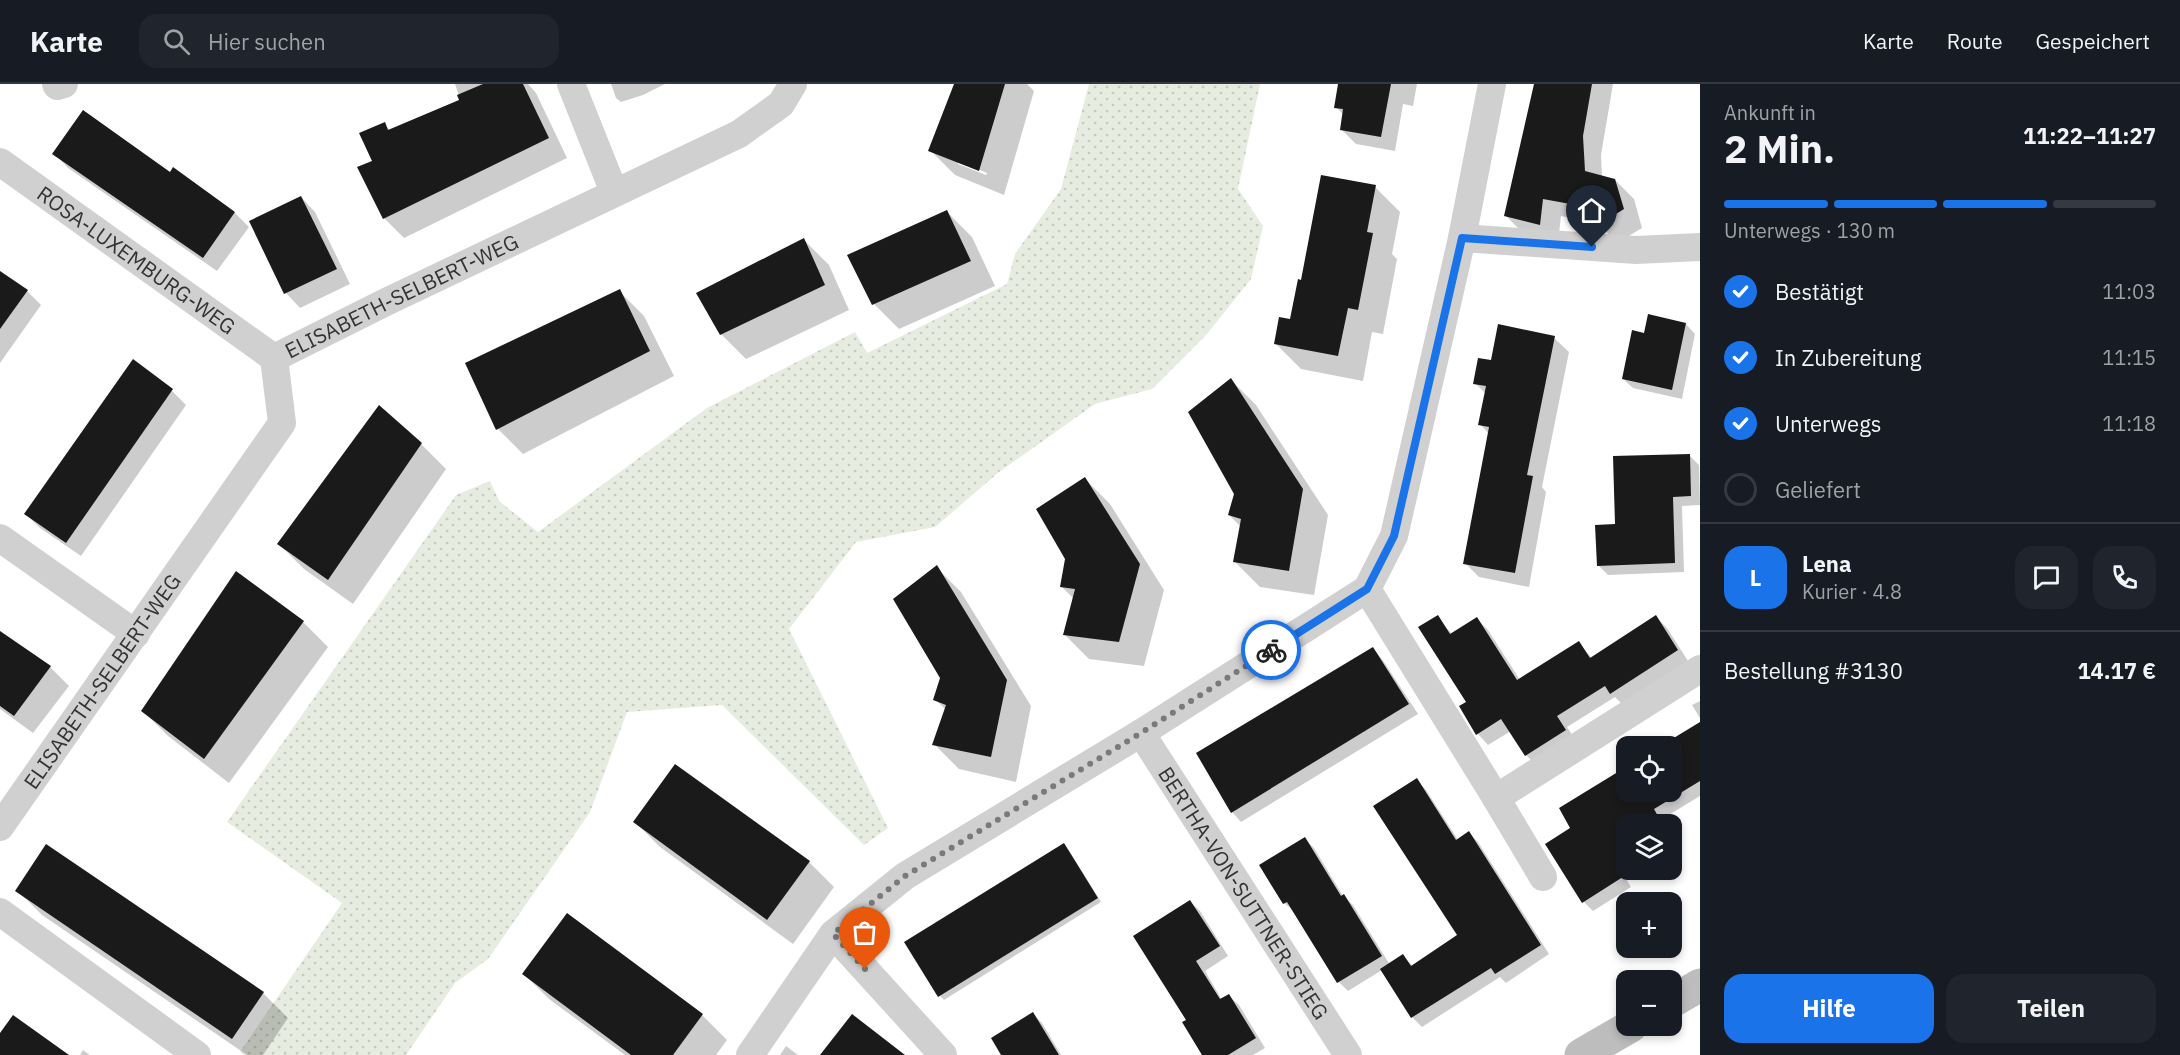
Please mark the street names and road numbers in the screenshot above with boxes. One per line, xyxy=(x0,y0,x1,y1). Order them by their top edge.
street label: ROSA-LUXEMBURG-WEG xyxy=(32,179,242,340)
street label: ELISABETH-SELBERT-WEG xyxy=(280,227,523,364)
street label: ELISABETH-SELBERT-WEG xyxy=(17,568,187,794)
street label: BERTHA-VON-SUTTNER-STIEG xyxy=(1152,761,1335,1025)

